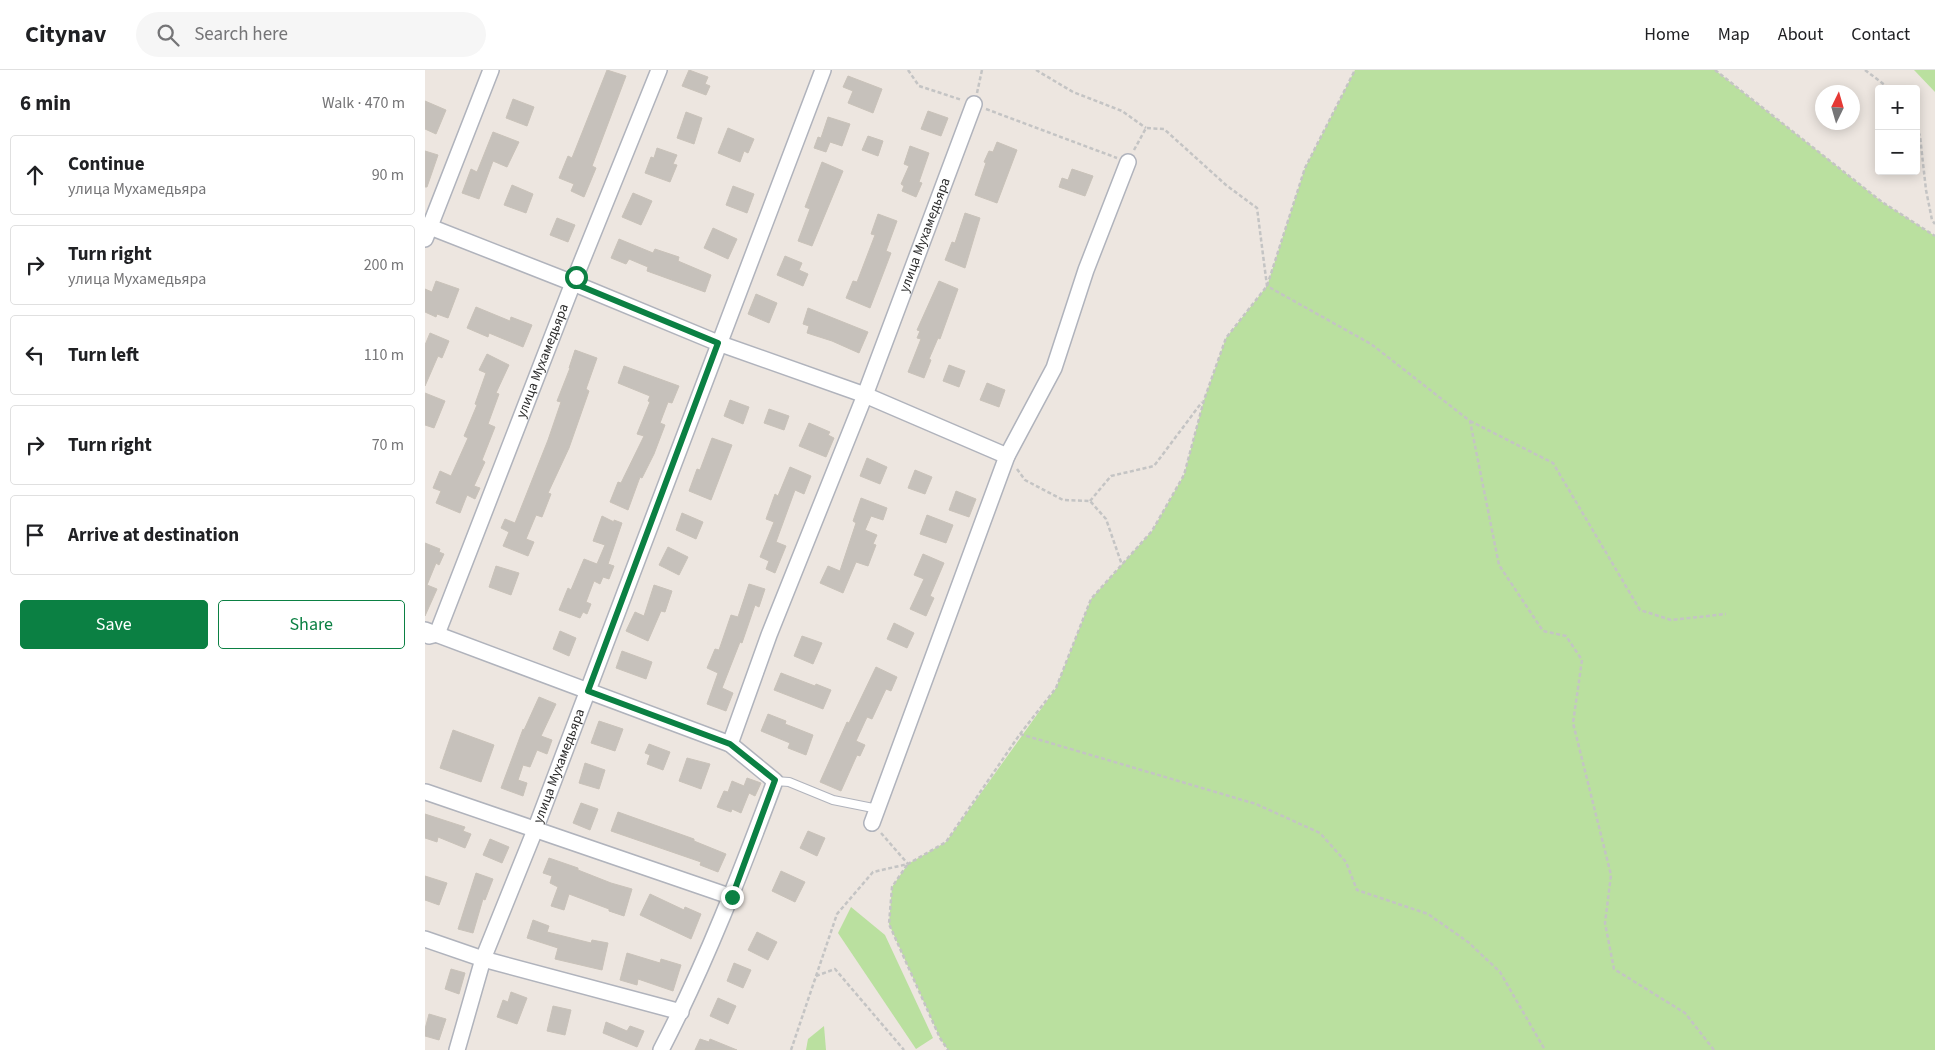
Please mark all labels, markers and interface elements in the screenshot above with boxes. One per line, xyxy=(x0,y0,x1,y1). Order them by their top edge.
search box xyxy=(136,12,486,57)
text: Citynav xyxy=(25,17,106,52)
icon: search xyxy=(154,21,182,49)
text: Search here xyxy=(194,21,288,48)
text: Home xyxy=(1644,22,1690,47)
text: Map xyxy=(1718,22,1750,47)
text: About xyxy=(1778,22,1823,47)
text: Contact xyxy=(1851,22,1910,47)
north arrow xyxy=(1815,85,1860,130)
map controls xyxy=(1875,85,1920,175)
button: + xyxy=(1875,85,1920,130)
text: 6 min xyxy=(20,88,71,118)
text: Walk · 470 m xyxy=(322,92,405,114)
button: − xyxy=(1875,130,1920,175)
text: Continue xyxy=(68,151,145,178)
icon: ahead xyxy=(21,161,49,189)
text: 90 m xyxy=(372,164,404,186)
street label: улица Мухамедьяра xyxy=(894,175,956,295)
text: улица Мухамедьяра xyxy=(68,178,206,200)
text: Turn right xyxy=(68,241,152,268)
icon: right xyxy=(21,251,49,279)
text: 200 m xyxy=(364,254,404,276)
route start xyxy=(565,266,588,289)
text: улица Мухамедьяра xyxy=(68,268,206,290)
street label: улица Мухамедьяра xyxy=(512,301,574,421)
icon: left xyxy=(21,341,49,369)
text: Turn left xyxy=(68,342,139,369)
text: 110 m xyxy=(364,344,404,366)
icon: right xyxy=(21,431,49,459)
text: Turn right xyxy=(68,432,152,459)
text: 70 m xyxy=(372,434,404,456)
icon: arrive xyxy=(21,521,49,549)
text: Arrive at destination xyxy=(68,522,239,549)
button: Save xyxy=(20,600,208,649)
button: Share xyxy=(218,600,405,649)
street label: улица Мухамедьяра xyxy=(528,706,590,826)
route end xyxy=(721,886,744,909)

